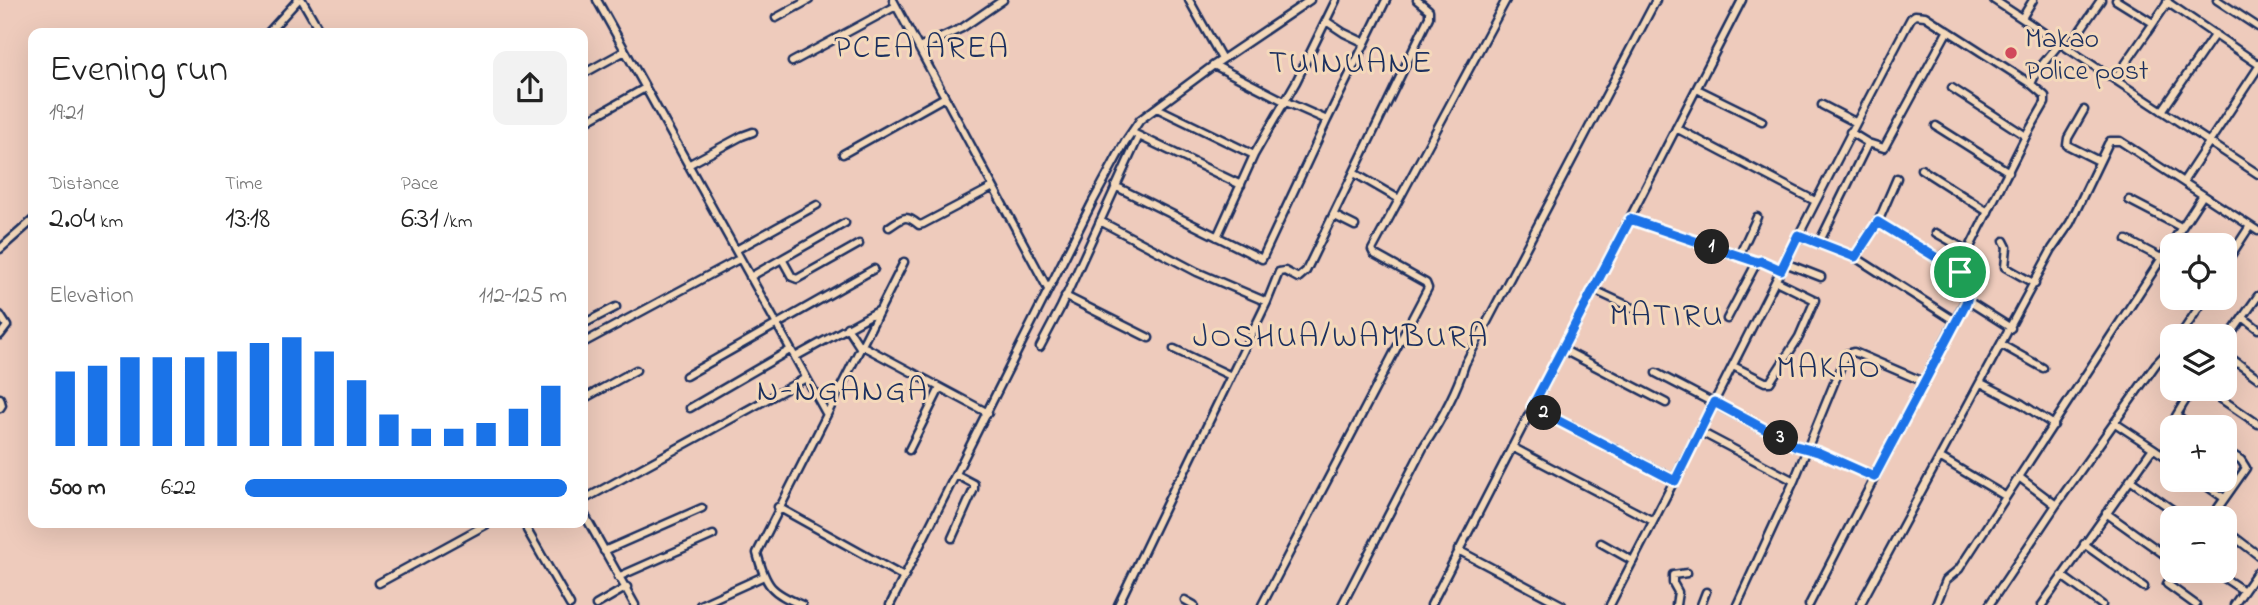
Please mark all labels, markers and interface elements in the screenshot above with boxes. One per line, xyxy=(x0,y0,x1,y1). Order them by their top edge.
place label: Makao Police post xyxy=(2025,20,2148,93)
district label: PCEA AREA xyxy=(834,26,1010,73)
district label: TUINUANE xyxy=(1269,41,1433,88)
text: Evening run xyxy=(49,43,228,99)
marker: Makao Police post xyxy=(2003,45,2019,61)
button: share xyxy=(493,51,567,125)
text: 19:21 xyxy=(49,97,84,130)
text: Distance xyxy=(49,171,119,198)
text: Time xyxy=(225,171,263,198)
text: Pace xyxy=(401,171,438,198)
text: 2.04 xyxy=(49,198,95,242)
text: 13:18 xyxy=(225,198,270,242)
text: 6:31 xyxy=(401,198,439,242)
text: km xyxy=(95,209,123,236)
text: /km xyxy=(439,209,472,236)
pin: 1 xyxy=(1694,230,1730,264)
text: 1 xyxy=(1708,233,1715,260)
map controls xyxy=(2160,233,2237,583)
button: locate xyxy=(2160,233,2237,310)
pin xyxy=(1930,242,1990,302)
icon: arrive xyxy=(1941,253,1979,291)
text: Elevation xyxy=(49,280,134,313)
text: 112–125 m xyxy=(479,280,567,313)
district label: MATIRU xyxy=(1610,294,1724,341)
district label: JOSHUA/WAMBURA xyxy=(1193,315,1489,362)
button: layers xyxy=(2160,324,2237,401)
district label: MAKAO xyxy=(1776,346,1882,393)
district label: N-NGANGA xyxy=(757,369,929,416)
pin: 2 xyxy=(1526,396,1562,430)
text: 2 xyxy=(1539,399,1548,426)
button: + xyxy=(2160,415,2237,492)
pin: 3 xyxy=(1764,420,1798,456)
text: 3 xyxy=(1777,424,1784,451)
text: 500 m xyxy=(49,472,106,505)
text: 6:22 xyxy=(161,472,196,505)
button: − xyxy=(2160,506,2237,583)

